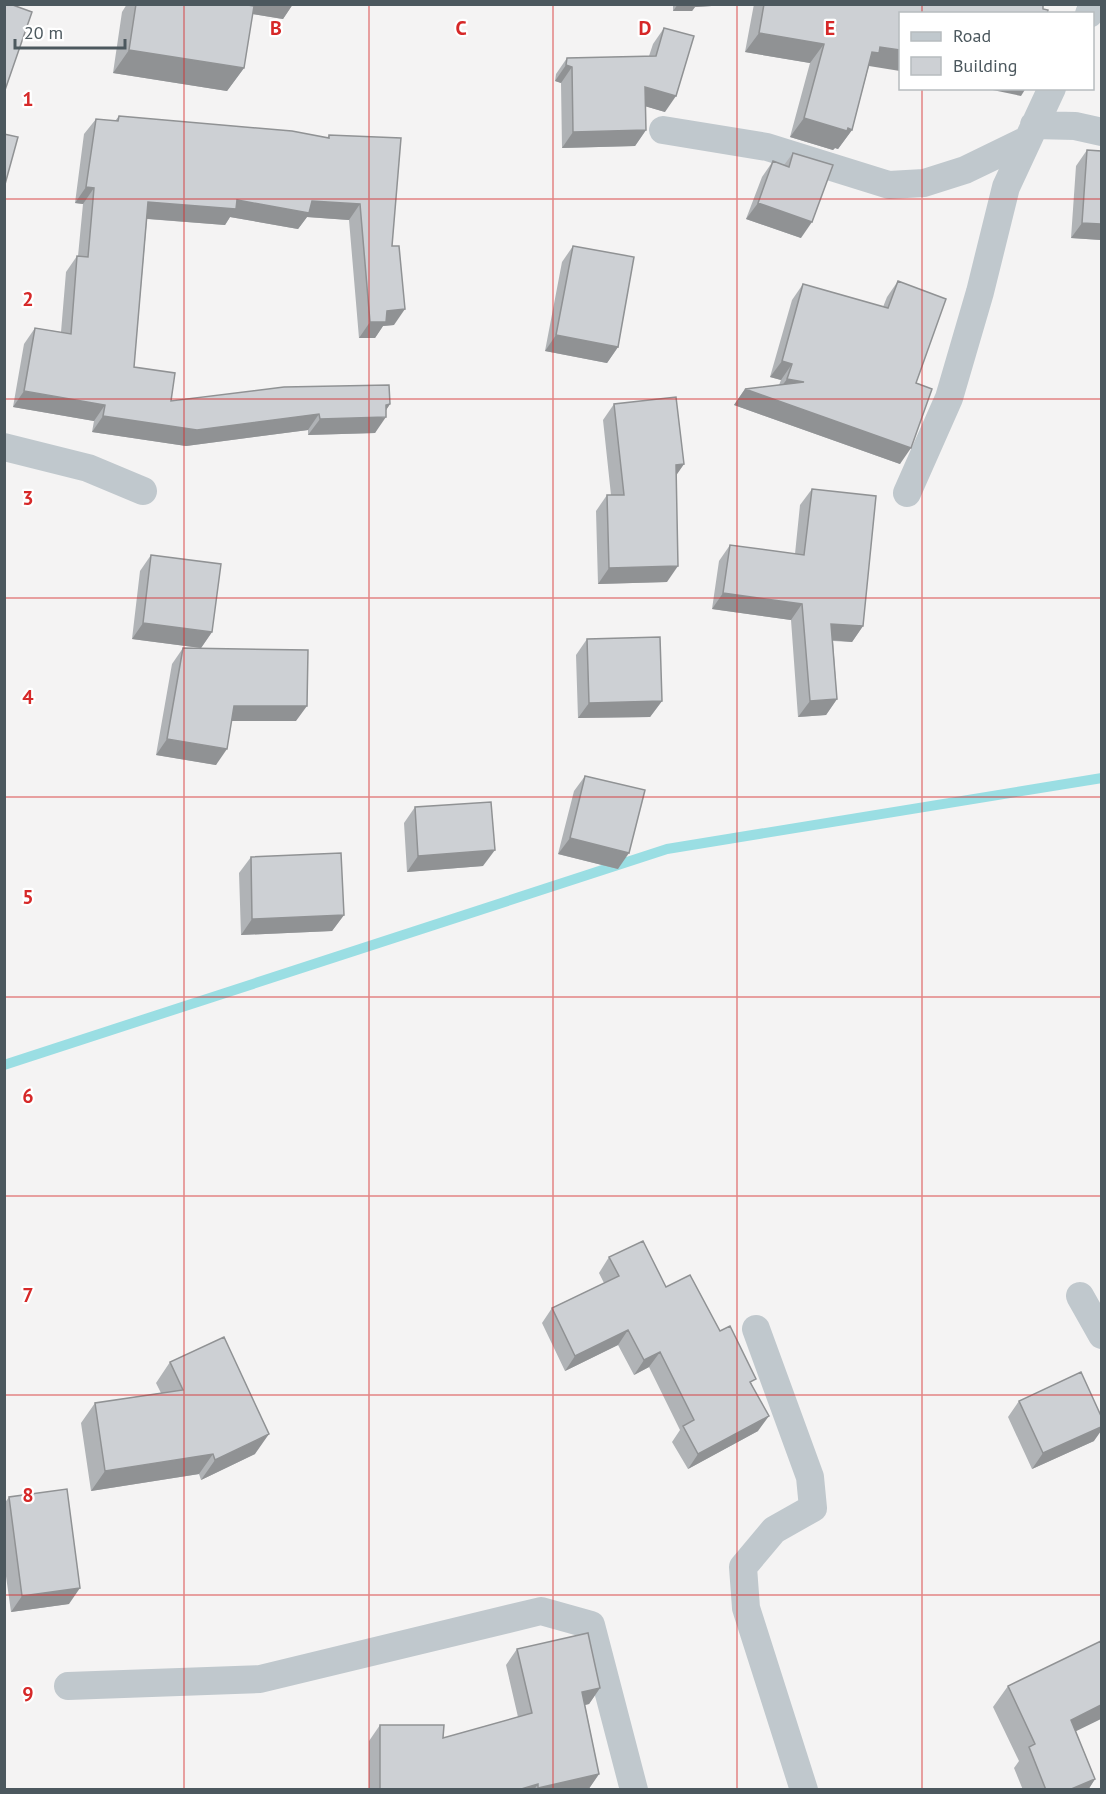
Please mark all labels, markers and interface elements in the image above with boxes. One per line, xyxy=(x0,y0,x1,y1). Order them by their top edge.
scale bar xyxy=(15,12,124,50)
legend xyxy=(899,12,1094,90)
text: B xyxy=(270,15,282,41)
text: C xyxy=(455,15,467,41)
text: D xyxy=(639,15,652,41)
text: E xyxy=(825,15,835,41)
text: 20 m xyxy=(24,21,63,44)
text: Road xyxy=(953,24,991,47)
text: Building xyxy=(953,54,1017,77)
text: 1 xyxy=(22,86,34,112)
text: 2 xyxy=(22,286,34,312)
text: 3 xyxy=(22,485,34,511)
text: 4 xyxy=(22,684,34,710)
text: 5 xyxy=(22,884,34,910)
text: 6 xyxy=(22,1083,34,1109)
text: 7 xyxy=(22,1282,34,1308)
text: 8 xyxy=(22,1482,34,1508)
text: 9 xyxy=(22,1681,34,1707)

